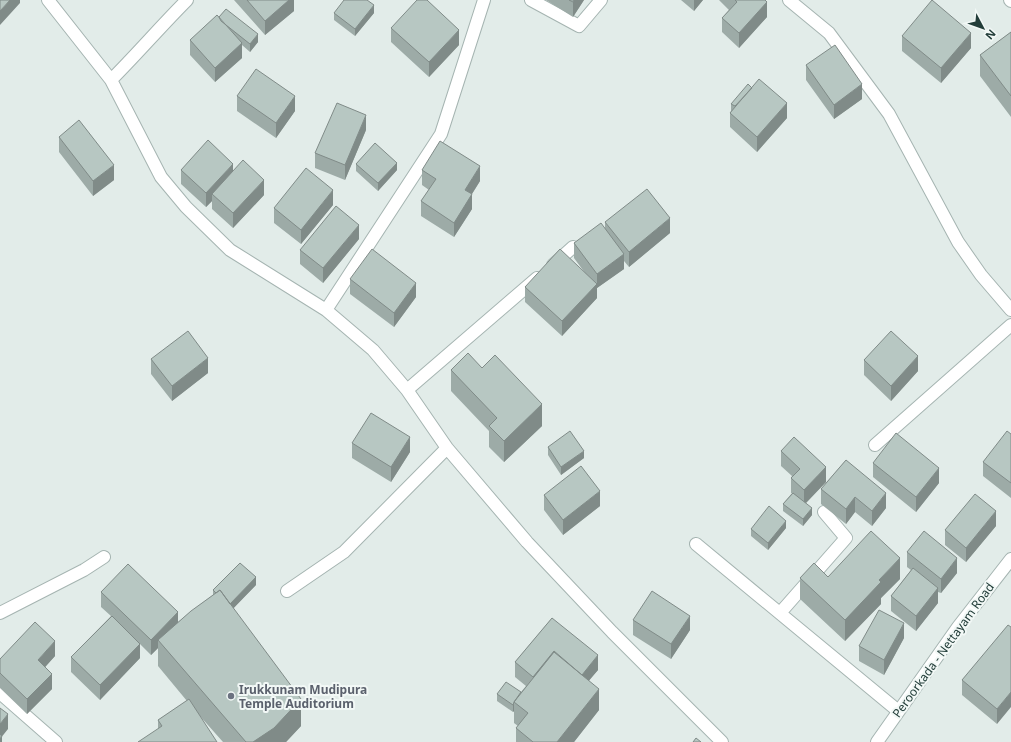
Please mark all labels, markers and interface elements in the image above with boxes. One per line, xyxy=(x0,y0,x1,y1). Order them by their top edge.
north arrow xyxy=(963,8,1003,48)
text: N xyxy=(982,27,1000,43)
street label: Peroorkada - Nettayam Road xyxy=(888,579,998,721)
place label: Irukkunam Mudipura Temple Auditorium xyxy=(239,681,367,712)
marker: Irukkunam Mudipura Temple Auditorium xyxy=(226,691,236,701)

